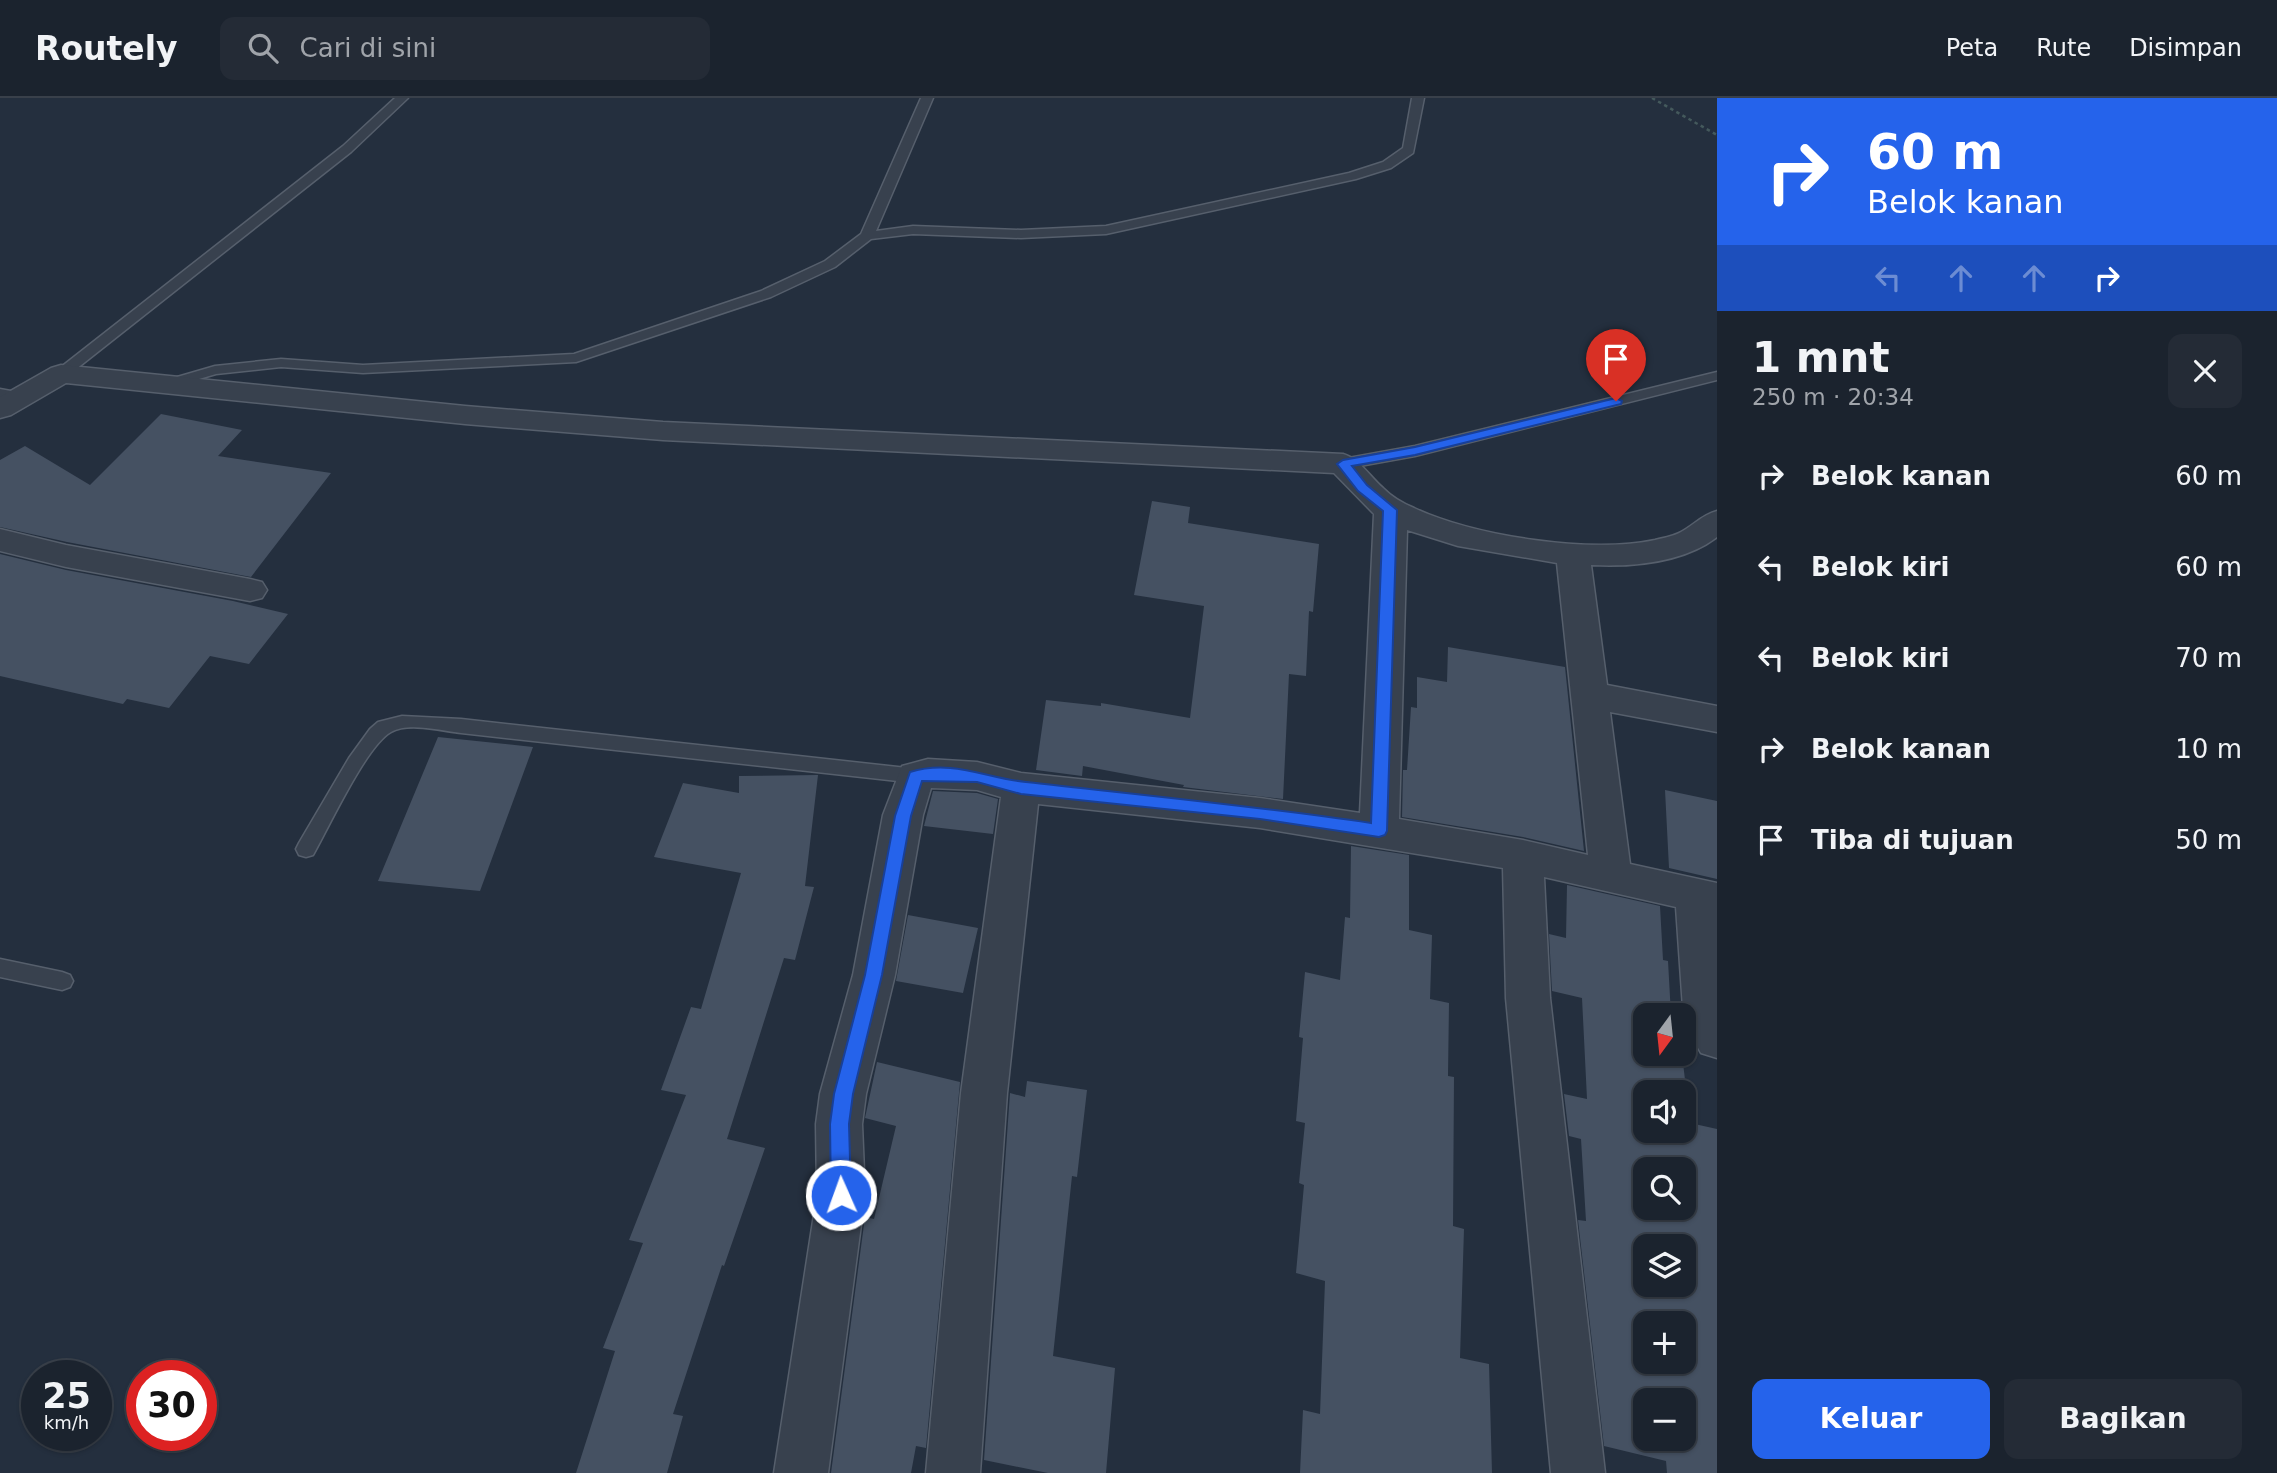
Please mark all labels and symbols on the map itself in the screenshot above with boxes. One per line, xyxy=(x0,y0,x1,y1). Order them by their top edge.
pin xyxy=(1586,329,1646,401)
north arrow xyxy=(1633,1003,1696,1066)
position arrow xyxy=(804,1158,878,1232)
speed limit sign: 30 xyxy=(126,1360,217,1451)

